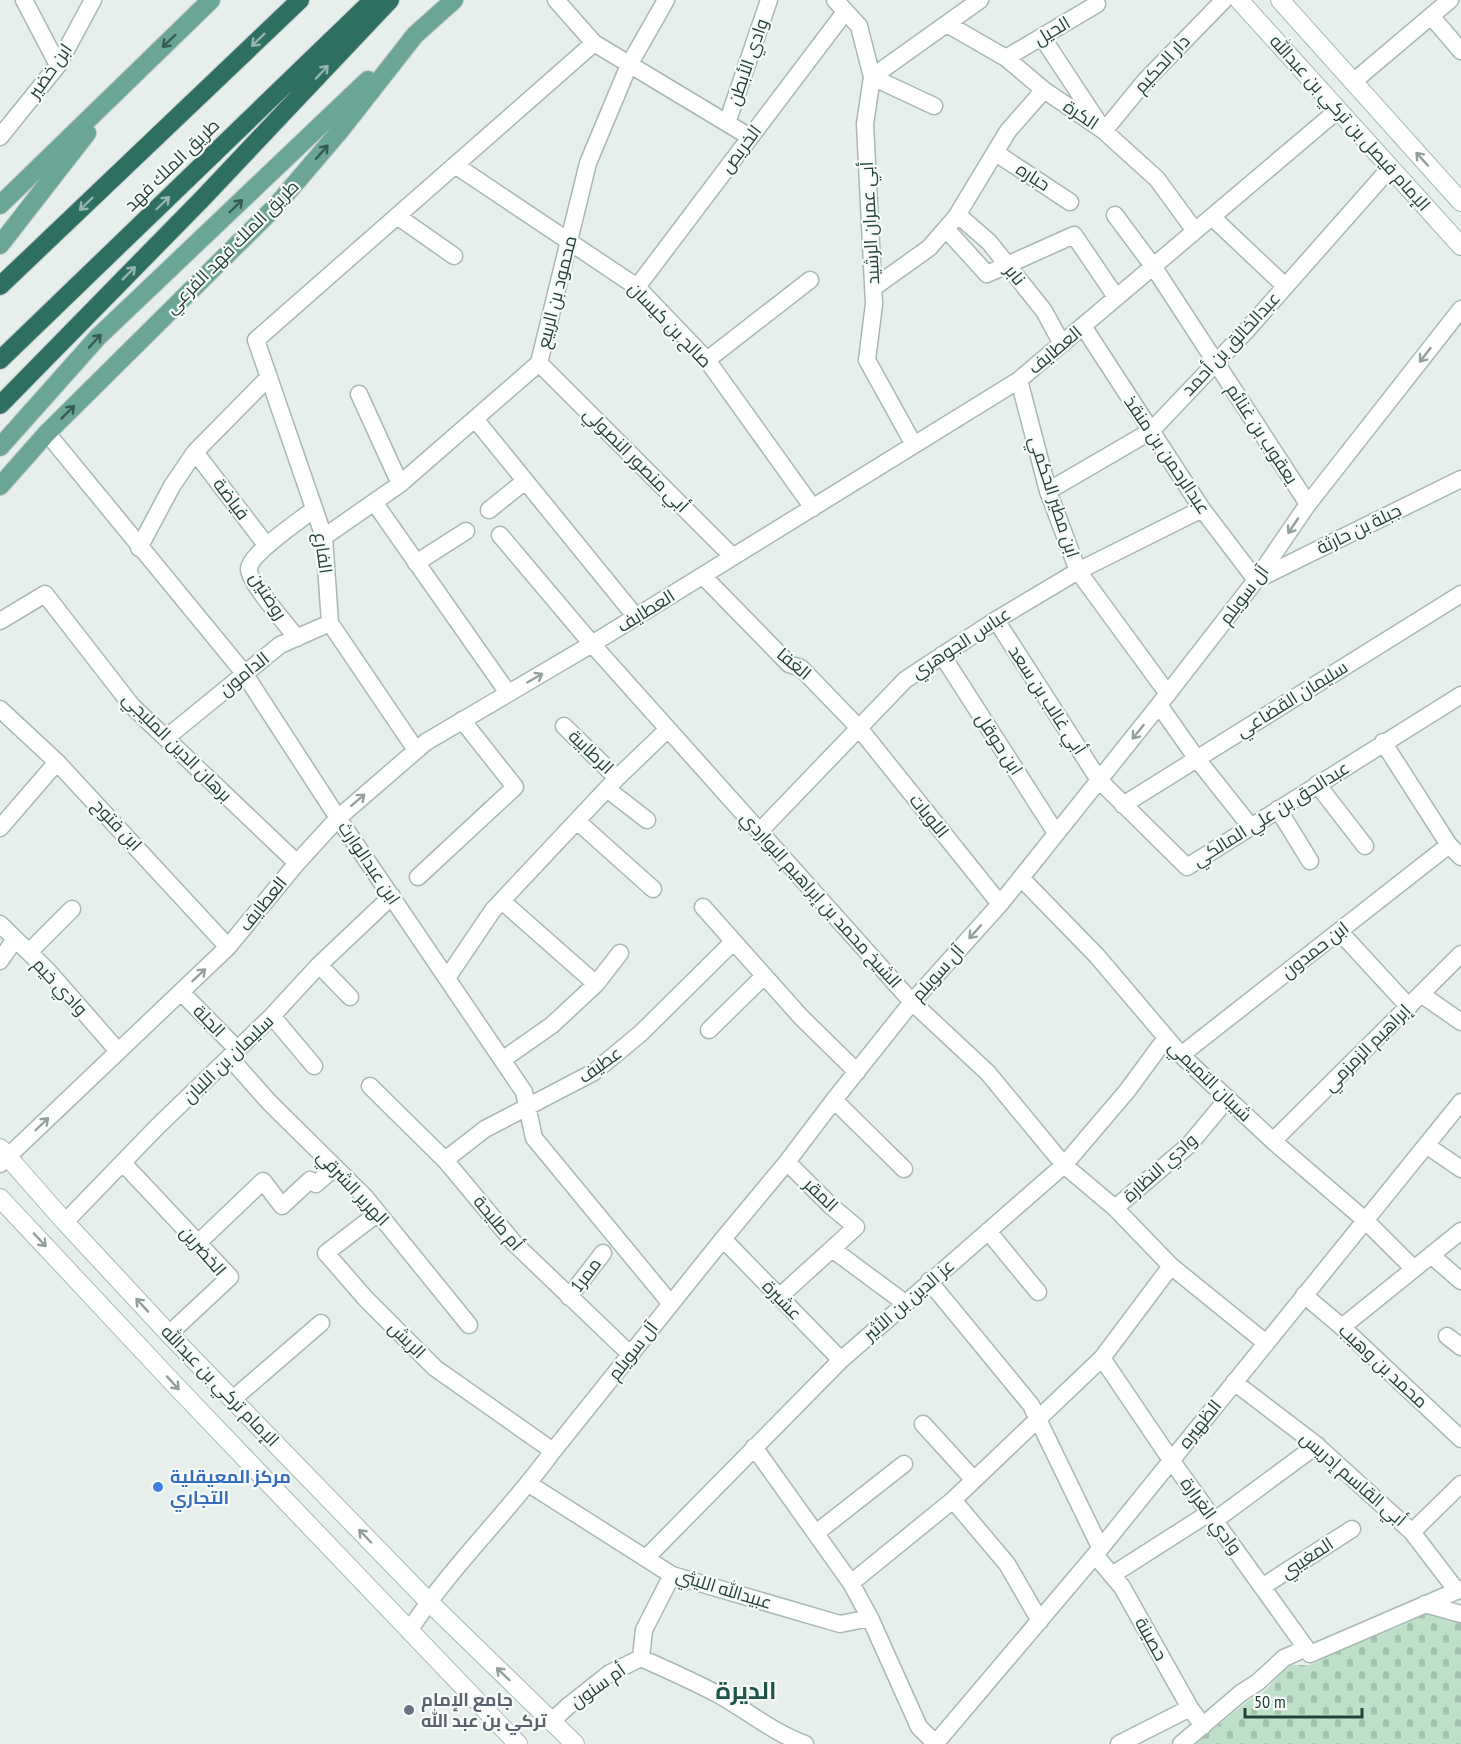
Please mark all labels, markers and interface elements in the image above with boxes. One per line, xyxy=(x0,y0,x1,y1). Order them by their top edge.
street label: الحيل xyxy=(1029,11,1074,50)
street label: وادي الأبطن xyxy=(722,15,776,109)
street label: دار الحكيم xyxy=(1129,30,1195,98)
street label: الإمام فيصل بن تركي بن عبدالله xyxy=(1263,30,1436,218)
one-way arrow xyxy=(250,33,265,48)
one-way arrow xyxy=(162,34,177,48)
street label: ابن خضير xyxy=(22,39,77,104)
one-way arrow xyxy=(315,65,329,80)
street label: الكرة xyxy=(1059,95,1103,135)
street label: طريق الملك فهد xyxy=(119,114,225,216)
street label: الخريص xyxy=(715,120,766,177)
one-way arrow xyxy=(315,144,328,160)
one-way arrow xyxy=(1415,152,1429,167)
street label: حباره xyxy=(1012,157,1055,196)
street label: أبي عمران الرشيد xyxy=(855,161,887,285)
street label: طريق الملك فهد الفرعي xyxy=(160,175,306,321)
one-way arrow xyxy=(155,196,170,210)
one-way arrow xyxy=(79,197,94,211)
one-way arrow xyxy=(228,199,243,213)
street label: محمود بن الربيع xyxy=(531,233,583,351)
street label: نابر xyxy=(999,259,1031,290)
one-way arrow xyxy=(122,266,136,281)
street label: صالح بن كيسان xyxy=(623,277,717,373)
street label: عبدالخالق بن أحمد xyxy=(1176,287,1286,401)
street label: العطايف xyxy=(1023,320,1087,379)
one-way arrow xyxy=(88,334,102,349)
one-way arrow xyxy=(1418,347,1431,363)
street label: يعقوب بن غنائم xyxy=(1221,379,1304,489)
street label: عبدالرحمن بن منقذ xyxy=(1119,391,1216,519)
street label: أبي منصور النصولي xyxy=(577,402,694,519)
one-way arrow xyxy=(61,404,75,419)
street label: ابن مطير الحكمي xyxy=(1021,433,1085,561)
street label: فياضة xyxy=(208,473,255,524)
street label: جبلة بن حارثة xyxy=(1313,498,1405,559)
one-way arrow xyxy=(1286,517,1298,534)
street label: الفارع xyxy=(308,531,338,575)
street label: آل سويلم xyxy=(1214,560,1274,629)
street label: روضتين xyxy=(244,567,292,624)
street label: العطايف xyxy=(613,584,679,637)
street label: عباس الجوهري xyxy=(907,602,1016,686)
street label: أبي غالب بن سعد xyxy=(1001,641,1091,761)
street label: الغفا xyxy=(772,643,816,685)
street label: الدامون xyxy=(214,646,274,701)
street label: سليمان القضاعي xyxy=(1232,655,1353,745)
one-way arrow xyxy=(526,671,543,683)
street label: برهان الدين المليجي xyxy=(116,687,237,808)
street label: ابن حوقل xyxy=(971,708,1028,779)
street label: الرطابية xyxy=(564,724,619,779)
one-way arrow xyxy=(1131,724,1144,740)
street label: عبدالحق بن علي المالكي xyxy=(1188,756,1355,874)
street label: اللويات xyxy=(905,789,954,842)
one-way arrow xyxy=(350,793,365,807)
street label: ابن فتوح xyxy=(87,794,147,856)
street label: الشيخ محمد بن إبراهيم البواردي xyxy=(734,807,907,995)
street label: ابن عبدالوارث xyxy=(333,817,406,909)
street label: العطايف xyxy=(234,872,292,936)
street label: ابن حمدون xyxy=(1276,916,1353,983)
one-way arrow xyxy=(968,924,982,939)
street label: آل سويلم xyxy=(906,940,970,1006)
street label: وادي خيم xyxy=(26,953,93,1022)
one-way arrow xyxy=(191,967,206,982)
street label: إبراهيم الزمزمي xyxy=(1318,999,1418,1098)
street label: الجلة xyxy=(188,1000,230,1042)
street label: سليمان بن اللبان xyxy=(177,1009,278,1108)
street label: شيبان التميمي xyxy=(1162,1035,1257,1128)
street label: عطيف xyxy=(573,1041,626,1088)
one-way arrow xyxy=(35,1116,50,1131)
street label: وادي النظارة xyxy=(1118,1128,1204,1209)
street label: الهرير الشرقي xyxy=(310,1145,395,1233)
street label: المقر xyxy=(799,1172,843,1216)
street label: أم طليحة xyxy=(468,1190,528,1256)
street label: الخضرين xyxy=(175,1221,232,1281)
one-way arrow xyxy=(33,1233,47,1248)
street label: ممر1 xyxy=(565,1253,606,1296)
street label: عز الدين بن الأثير xyxy=(857,1254,959,1346)
street label: عشيرة xyxy=(758,1275,807,1325)
one-way arrow xyxy=(135,1298,149,1313)
street label: الريش xyxy=(384,1316,431,1363)
street label: آل سويلم xyxy=(603,1317,664,1385)
street label: محمد بن وهيب xyxy=(1334,1319,1433,1413)
street label: الإمام تركي بن عبدالله xyxy=(154,1320,284,1453)
one-way arrow xyxy=(166,1375,180,1390)
street label: الظهيره xyxy=(1173,1395,1226,1453)
street label: أبي القاسم إدريس xyxy=(1293,1426,1411,1533)
place label: مركز المعيقلية التجاري xyxy=(170,1465,291,1512)
street label: وادي الغرارة xyxy=(1173,1473,1247,1561)
marker: مركز المعيقلية التجاري xyxy=(151,1480,165,1494)
one-way arrow xyxy=(358,1528,373,1543)
street label: المغيبي xyxy=(1276,1532,1339,1586)
street label: عبيدالله الليثي xyxy=(673,1563,775,1617)
street label: حصينة xyxy=(1130,1613,1173,1665)
street label: أم سنون xyxy=(566,1658,631,1714)
one-way arrow xyxy=(496,1666,511,1681)
district label: الديرة xyxy=(716,1675,776,1706)
scale bar xyxy=(1245,1681,1362,1719)
place label: جامع الإمام تركي بن عبد الله xyxy=(421,1688,547,1736)
text: 50 m xyxy=(1254,1690,1286,1713)
marker: جامع الإمام تركي بن عبد الله xyxy=(402,1703,416,1717)

